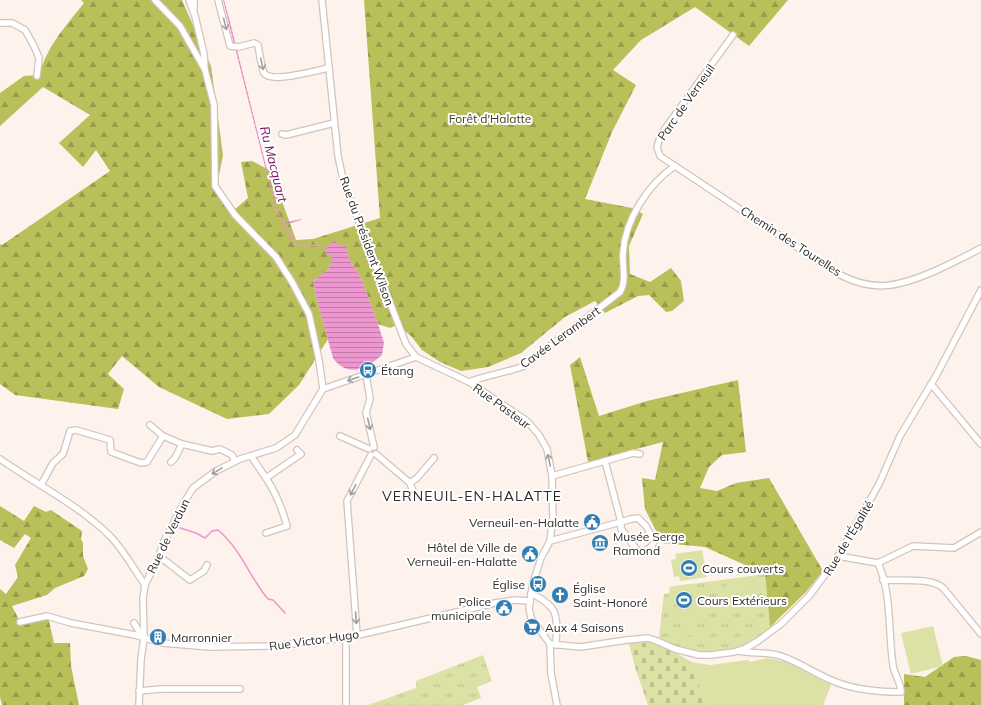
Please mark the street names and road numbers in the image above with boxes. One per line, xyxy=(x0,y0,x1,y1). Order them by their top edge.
street label: Parc de Verneuil xyxy=(654,61,718,143)
street label: Rue du Président Wilson xyxy=(337,174,397,308)
street label: Chemin des Tourelles xyxy=(738,203,844,279)
street label: Cavée Lerambert xyxy=(517,303,603,371)
street label: Rue Pasteur xyxy=(470,380,534,432)
street label: Rue de Verdun xyxy=(143,496,193,576)
street label: Rue de l'Égalité xyxy=(820,498,876,578)
street label: Rue Victor Hugo xyxy=(268,626,360,654)

